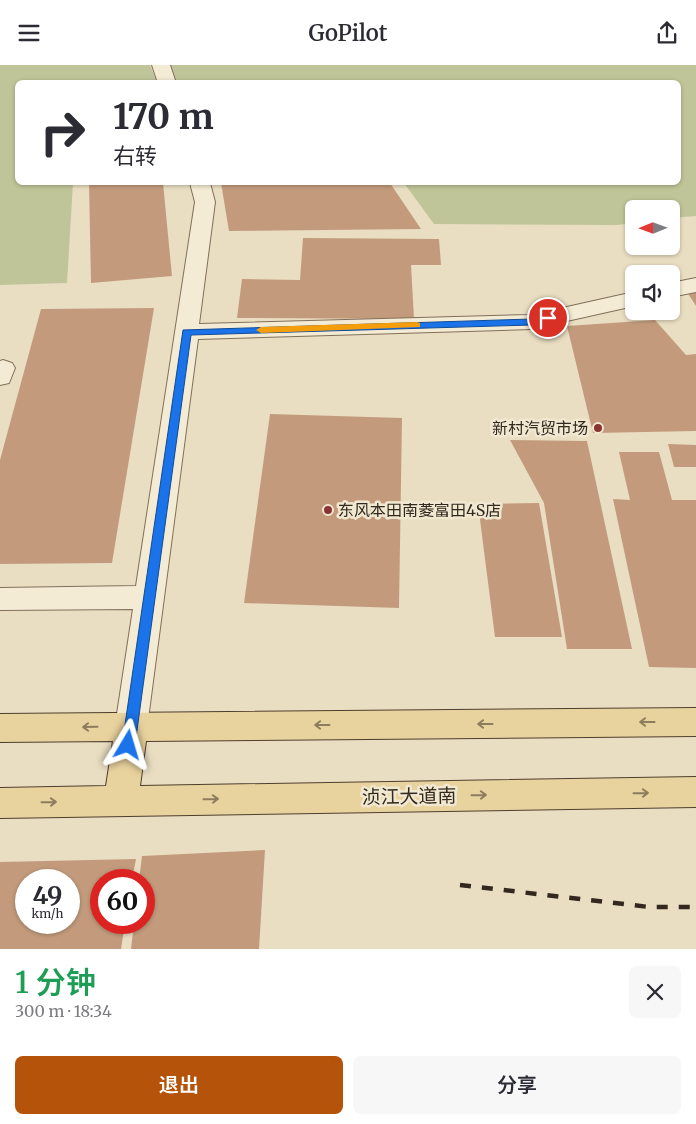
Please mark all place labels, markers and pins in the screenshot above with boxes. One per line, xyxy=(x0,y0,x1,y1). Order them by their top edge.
pin xyxy=(527,297,569,339)
place label: 新村汽贸市场 xyxy=(492,418,588,438)
marker: 新村汽贸市场 xyxy=(592,422,604,434)
place label: 东风本田南菱富田4S店 xyxy=(338,500,501,520)
marker: 东风本田南菱富田4S店 xyxy=(322,504,334,516)

